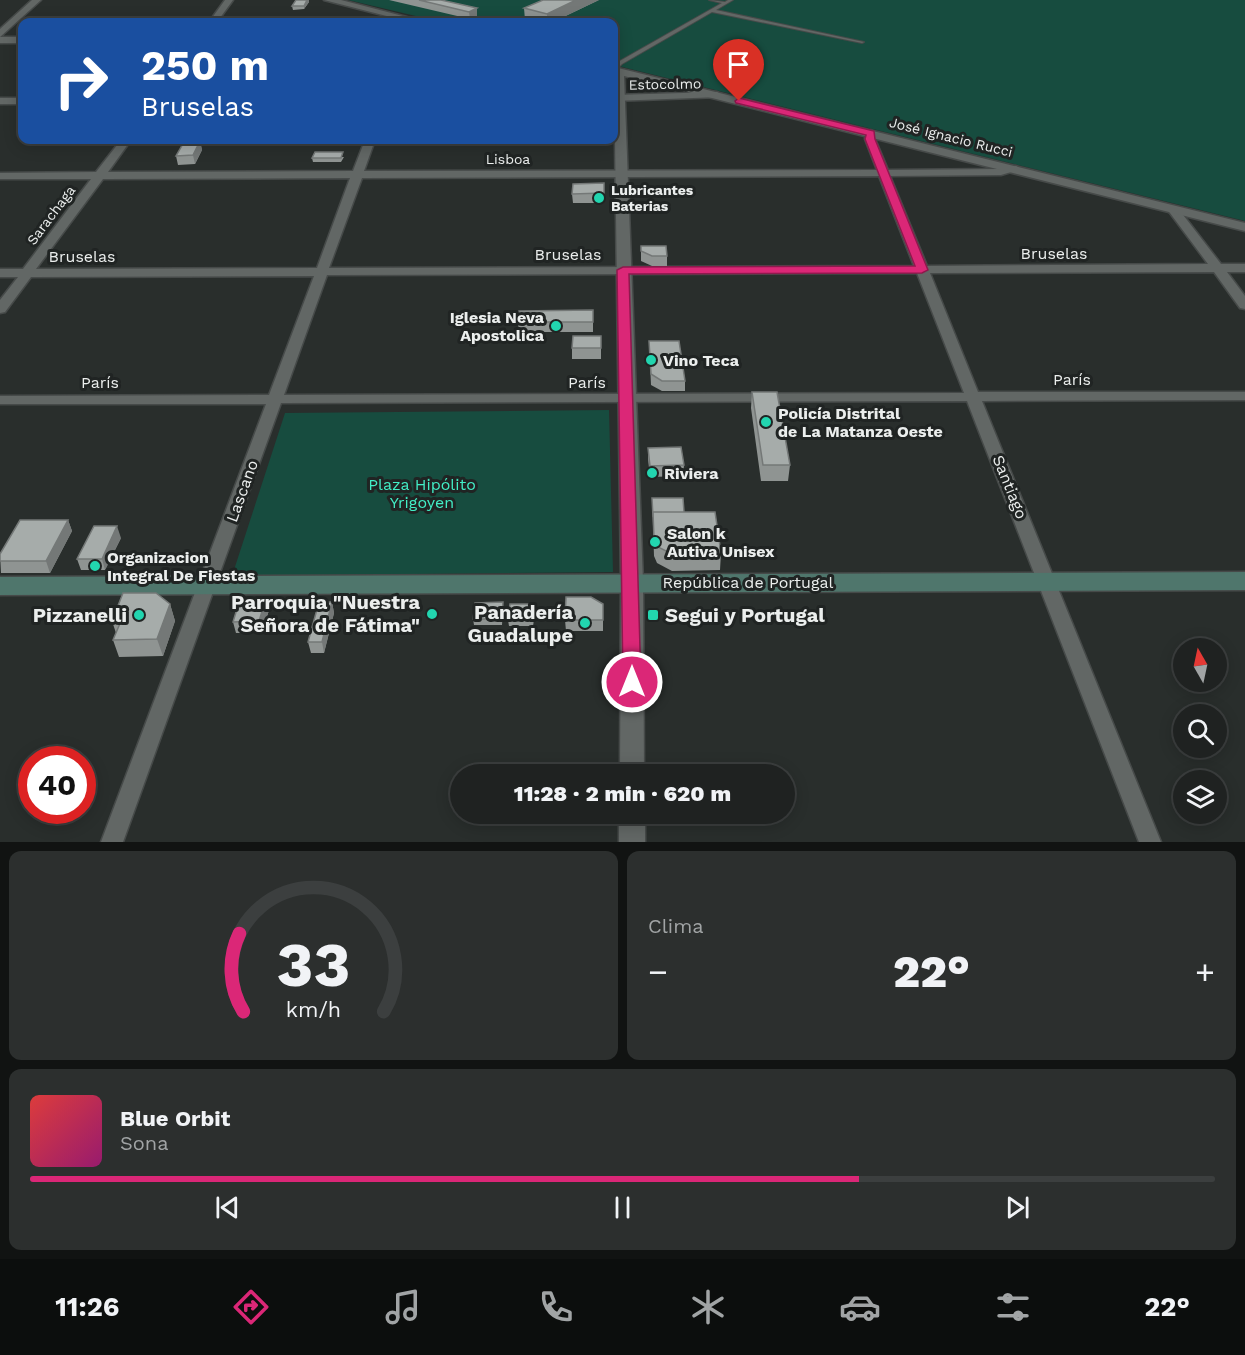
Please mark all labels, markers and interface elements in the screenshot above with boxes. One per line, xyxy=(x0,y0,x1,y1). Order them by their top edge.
pin xyxy=(713,39,764,101)
text: 250 m xyxy=(141,41,269,90)
icon: right xyxy=(42,42,120,120)
icon: arrive xyxy=(722,48,755,81)
street label: Estocolmo xyxy=(628,75,702,93)
text: Bruselas xyxy=(141,91,254,123)
street label: José Ignacio Rucci xyxy=(888,114,1014,160)
street label: Lisboa xyxy=(486,151,530,167)
street label: Sarachaga xyxy=(24,182,78,248)
place label: Lubricantes Baterias xyxy=(611,182,694,214)
marker: Lubricantes Baterias xyxy=(592,191,606,205)
street label: Bruselas xyxy=(1021,244,1087,263)
street label: Bruselas xyxy=(535,245,601,264)
street label: Bruselas xyxy=(49,247,115,266)
place label: Iglesia Neva Apostolica xyxy=(450,308,545,345)
marker: Iglesia Neva Apostolica xyxy=(549,319,563,333)
place label: Vino Teca xyxy=(663,351,740,370)
marker: Vino Teca xyxy=(644,353,658,367)
street label: París xyxy=(1053,370,1091,389)
street label: París xyxy=(81,373,119,392)
street label: París xyxy=(568,373,606,392)
place label: Policía Distrital de La Matanza Oeste xyxy=(778,404,943,441)
marker: Policía Distrital de La Matanza Oeste xyxy=(759,415,773,429)
street label: Santiago xyxy=(989,452,1031,522)
street label: Lascano xyxy=(222,457,262,525)
place label: Riviera xyxy=(664,464,719,483)
marker: Riviera xyxy=(645,466,659,480)
park label: Plaza Hipólito Yrigoyen xyxy=(368,475,476,512)
place label: Salon k Autiva Unisex xyxy=(667,524,775,561)
marker: Salon k Autiva Unisex xyxy=(648,535,662,549)
place label: Organizacion Integral De Fiestas xyxy=(107,548,256,585)
marker: Organizacion Integral De Fiestas xyxy=(88,559,102,573)
street label: República de Portugal xyxy=(663,573,834,592)
place label: Parroquia "Nuestra Señora de Fátima" xyxy=(231,590,420,637)
place label: Panadería Guadalupe xyxy=(467,600,573,647)
place label: Pizzanelli xyxy=(33,603,127,627)
place label: Segui y Portugal xyxy=(665,603,825,627)
marker: Parroquia "Nuestra Señora de Fátima" xyxy=(425,607,439,621)
marker: Pizzanelli xyxy=(132,608,146,622)
marker: Segui y Portugal xyxy=(646,608,660,622)
marker: Panadería Guadalupe xyxy=(578,616,592,630)
north arrow xyxy=(1173,638,1227,692)
map controls xyxy=(1173,638,1227,824)
position arrow xyxy=(600,650,664,714)
button: search xyxy=(1173,704,1227,758)
speed limit sign: 40 xyxy=(18,746,96,824)
button: layers xyxy=(1173,770,1227,824)
text: 11:28 · 2 min · 620 m xyxy=(514,781,731,806)
text: Clima xyxy=(648,914,704,938)
text: 33 xyxy=(276,928,350,1001)
text: 22° xyxy=(893,945,970,998)
text: − xyxy=(648,952,668,991)
text: + xyxy=(1195,952,1215,991)
text: km/h xyxy=(286,998,341,1023)
text: Blue Orbit xyxy=(120,1106,230,1131)
text: Sona xyxy=(120,1131,169,1155)
icon: previous xyxy=(211,1191,244,1224)
icon: pause xyxy=(606,1191,639,1224)
icon: next xyxy=(1001,1191,1034,1224)
icon: directions xyxy=(230,1286,272,1328)
icon: music xyxy=(382,1286,424,1328)
icon: phone xyxy=(535,1286,577,1328)
icon: climate xyxy=(687,1286,729,1328)
icon: car xyxy=(839,1286,881,1328)
icon: filters xyxy=(992,1286,1034,1328)
text: 11:26 xyxy=(55,1291,119,1323)
text: 22° xyxy=(1144,1291,1190,1323)

